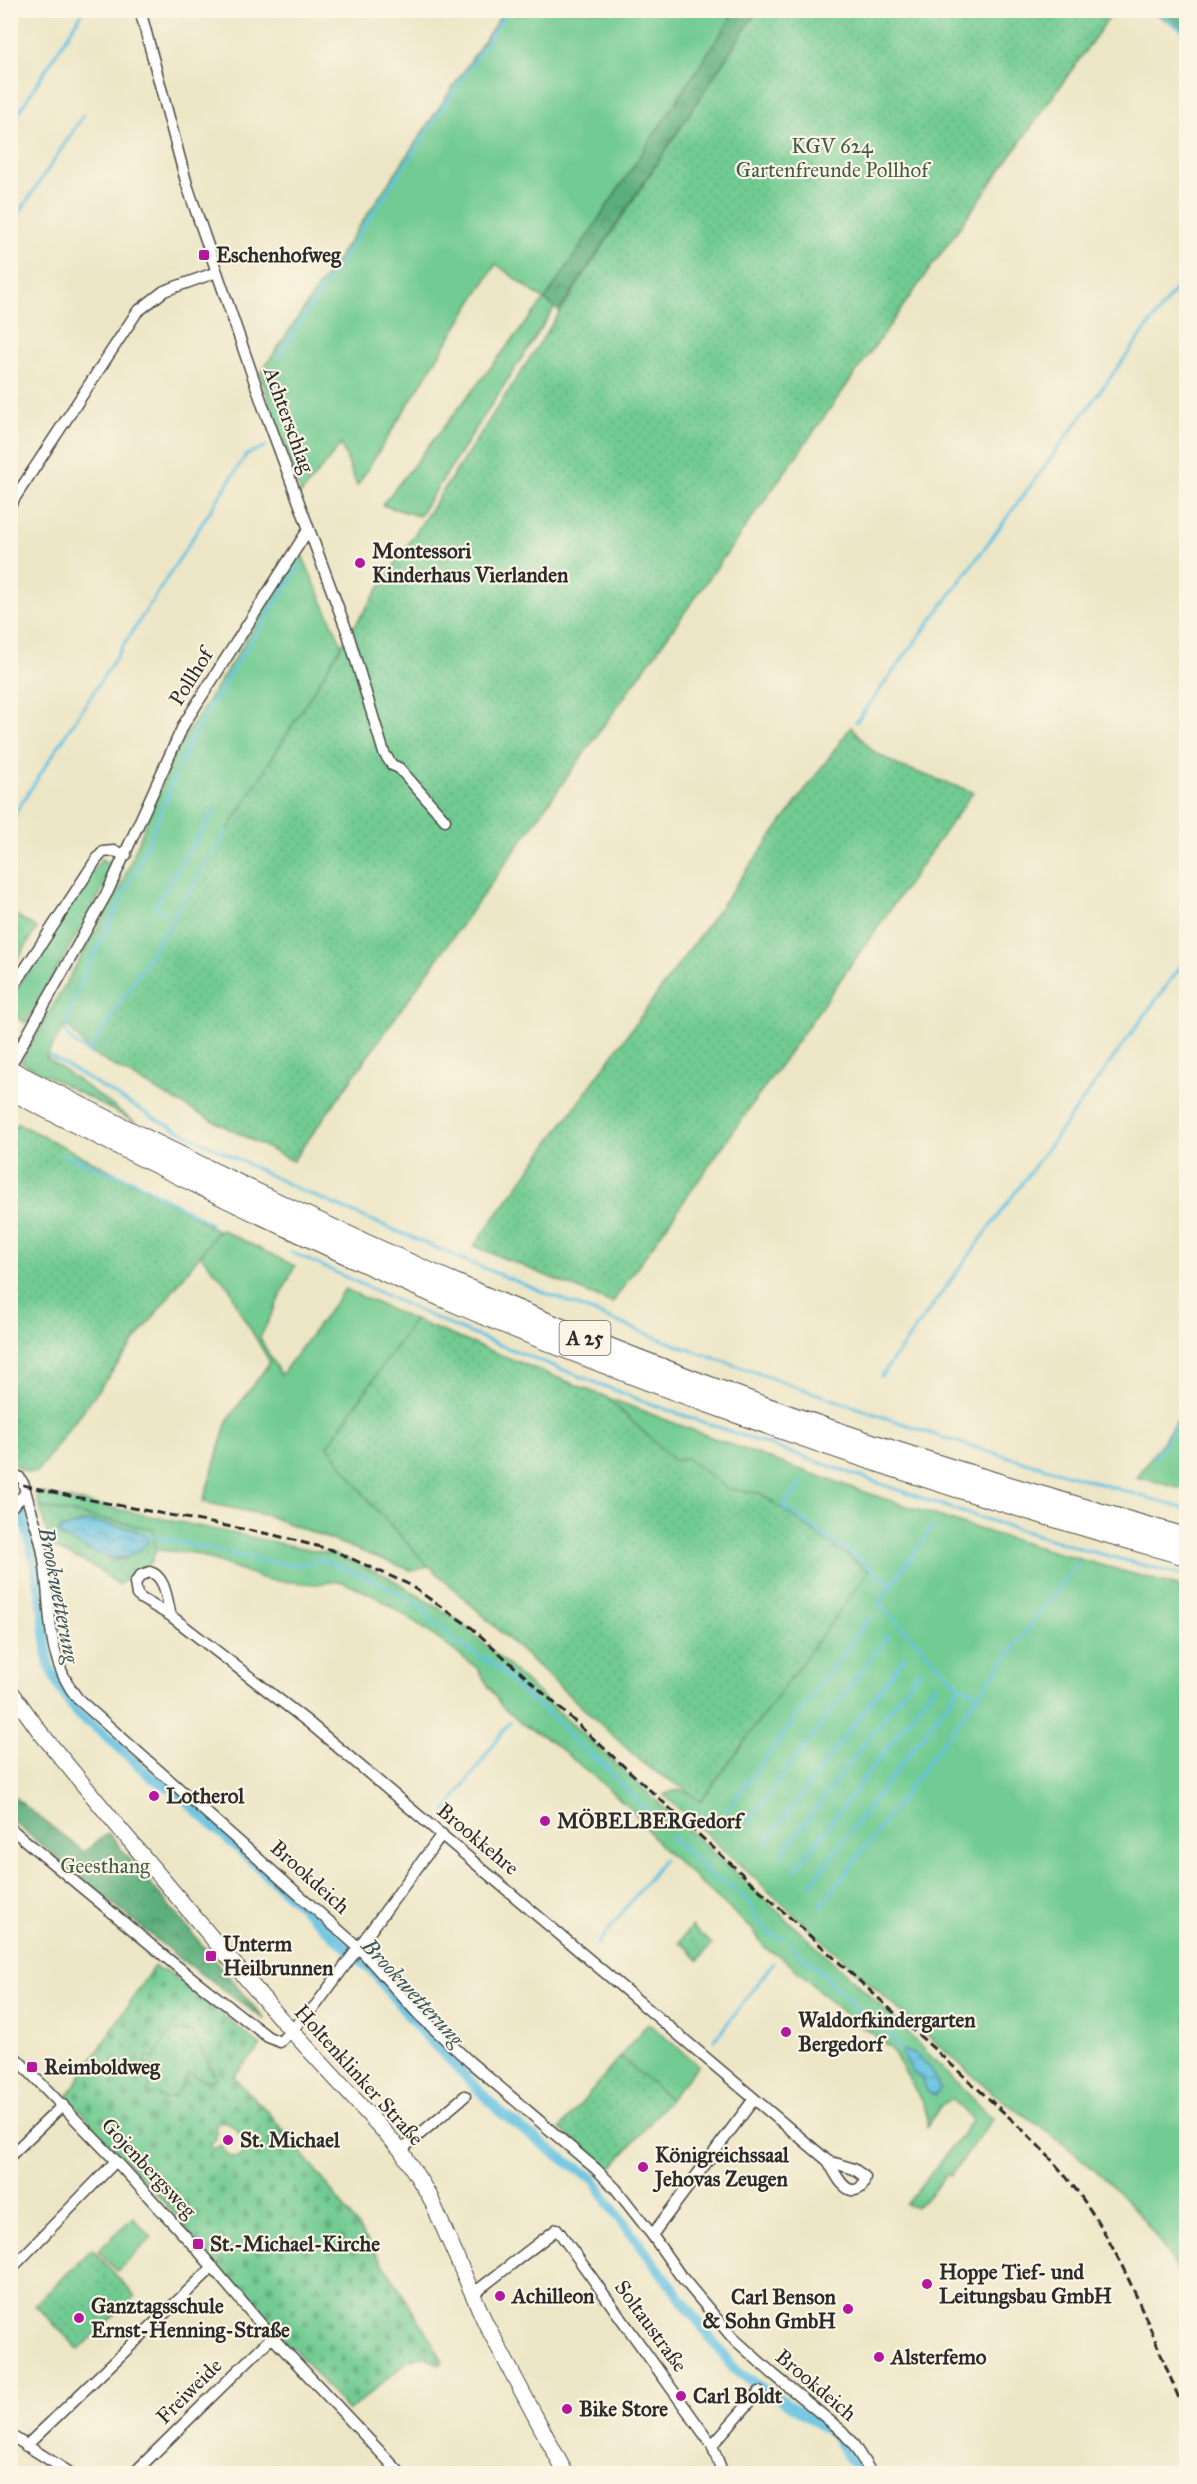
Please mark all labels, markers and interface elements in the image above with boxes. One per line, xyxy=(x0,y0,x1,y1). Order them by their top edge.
park label: KGV 624 Gartenfreunde Pollhof xyxy=(736,133,931,183)
place label: Eschenhofweg xyxy=(216,242,342,268)
marker: Eschenhofweg xyxy=(197,248,211,262)
street label: Achterschlag xyxy=(257,362,320,477)
place label: Montessori Kinderhaus Vierlanden xyxy=(372,538,569,588)
marker: Montessori Kinderhaus Vierlanden xyxy=(353,556,367,570)
street label: Pollhof xyxy=(163,641,220,711)
road number: A 25 xyxy=(560,1321,610,1355)
water label: Brookwetterung xyxy=(32,1524,86,1667)
place label: Lotherol xyxy=(166,1783,245,1809)
marker: Lotherol xyxy=(147,1789,161,1803)
street label: Brookkehre xyxy=(432,1797,525,1881)
place label: MÖBELBERGedorf xyxy=(557,1808,746,1834)
marker: MÖBELBERGedorf xyxy=(538,1814,552,1828)
street label: Brookdeich xyxy=(265,1835,355,1920)
park label: Geesthang xyxy=(60,1853,150,1879)
place label: Unterm Heilbrunnen xyxy=(223,1931,334,1981)
water label: Brookwetterung xyxy=(355,1932,471,2053)
marker: Unterm Heilbrunnen xyxy=(204,1949,218,1963)
street label: Holtenklinker Straße xyxy=(289,1999,429,2151)
place label: Waldorfkindergarten Bergedorf xyxy=(798,2007,976,2057)
marker: Waldorfkindergarten Bergedorf xyxy=(779,2025,793,2039)
place label: Reimboldweg xyxy=(44,2054,161,2080)
marker: Reimboldweg xyxy=(25,2060,39,2074)
street label: Gojenbergsweg xyxy=(96,2112,202,2224)
place label: St. Michael xyxy=(240,2127,341,2153)
marker: St. Michael xyxy=(221,2133,235,2147)
place label: Königreichssaal Jehovas Zeugen xyxy=(652,2142,790,2193)
marker: Königreichssaal Jehovas Zeugen xyxy=(636,2160,650,2174)
place label: St.-Michael-Kirche xyxy=(210,2231,380,2257)
marker: St.-Michael-Kirche xyxy=(191,2237,205,2251)
place label: Hoppe Tief- und Leitungsbau GmbH xyxy=(939,2259,1112,2309)
street label: Soltaustraße xyxy=(609,2275,693,2377)
marker: Hoppe Tief- und Leitungsbau GmbH xyxy=(920,2277,934,2291)
place label: Achilleon xyxy=(510,2283,595,2309)
place label: Carl Benson & Sohn GmbH xyxy=(703,2284,837,2334)
marker: Achilleon xyxy=(493,2289,507,2303)
place label: Ganztagsschule Ernst-Henning-Straße xyxy=(91,2293,290,2343)
marker: Carl Benson & Sohn GmbH xyxy=(841,2302,855,2316)
marker: Ganztagsschule Ernst-Henning-Straße xyxy=(72,2311,86,2325)
street label: Brookdeich xyxy=(770,2344,862,2427)
place label: Alsterfemo xyxy=(889,2344,987,2370)
marker: Alsterfemo xyxy=(872,2350,886,2364)
street label: Freiweide xyxy=(151,2352,228,2429)
place label: Carl Boldt xyxy=(693,2383,783,2409)
marker: Carl Boldt xyxy=(674,2389,688,2403)
place label: Bike Store xyxy=(579,2396,668,2422)
marker: Bike Store xyxy=(560,2402,574,2416)

